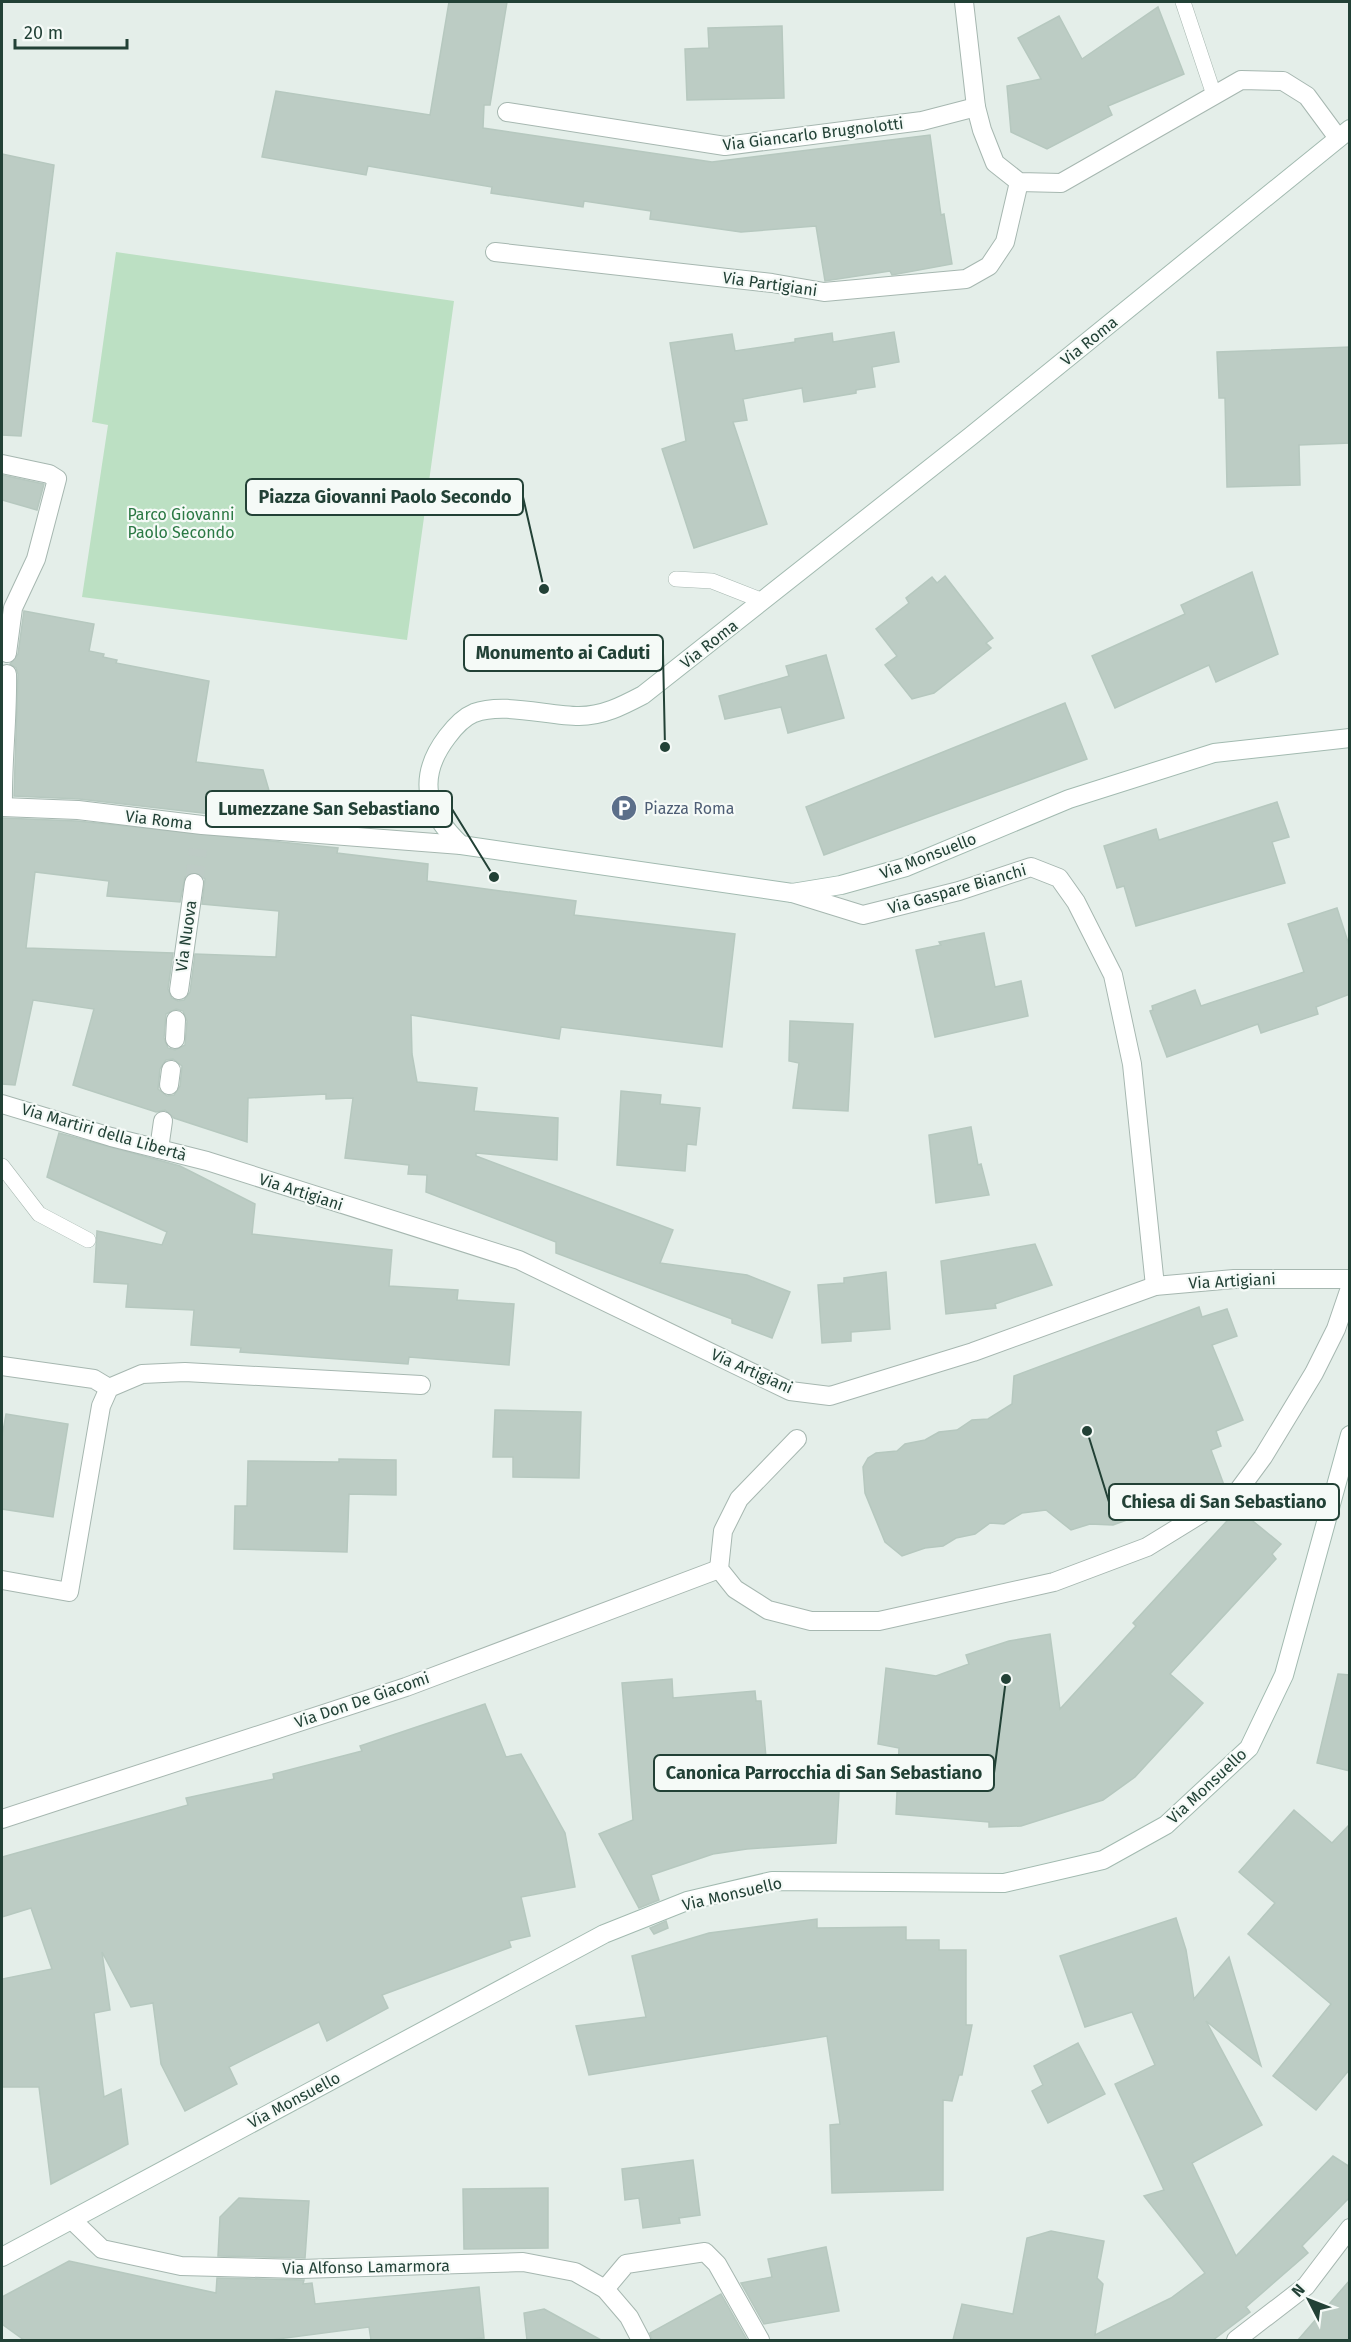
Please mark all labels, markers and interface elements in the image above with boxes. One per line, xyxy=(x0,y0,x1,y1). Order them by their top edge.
scale bar xyxy=(15,12,128,50)
text: 20 m xyxy=(24,22,63,44)
street label: Via Giancarlo Brugnolotti xyxy=(722,113,904,155)
street label: Via Partigiani xyxy=(721,268,819,300)
street label: Via Roma xyxy=(1057,312,1121,370)
callout: Piazza Giovanni Paolo Secondo xyxy=(246,479,523,515)
text: Piazza Giovanni Paolo Secondo xyxy=(259,486,511,508)
park label: Parco Giovanni Paolo Secondo xyxy=(127,505,235,542)
street label: Via Roma xyxy=(677,616,741,672)
callout: Monumento ai Caduti xyxy=(464,635,663,671)
text: Monumento ai Caduti xyxy=(476,642,650,664)
callout: Lumezzane San Sebastiano xyxy=(206,791,452,827)
parking icon: Piazza Roma xyxy=(609,793,639,823)
text: Lumezzane San Sebastiano xyxy=(218,798,440,820)
place label: Piazza Roma xyxy=(644,799,734,818)
street label: Via Roma xyxy=(124,806,194,834)
street label: Via Monsuello xyxy=(877,829,979,883)
street label: Via Gaspare Bianchi xyxy=(886,860,1028,918)
street label: Via Nuova xyxy=(172,899,200,973)
street label: Via Martiri della Libertà xyxy=(19,1099,189,1165)
street label: Via Artigiani xyxy=(256,1169,346,1215)
street label: Via Artigiani xyxy=(1188,1269,1276,1293)
street label: Via Artigiani xyxy=(708,1345,796,1397)
callout: Chiesa di San Sebastiano xyxy=(1109,1484,1339,1520)
text: Chiesa di San Sebastiano xyxy=(1121,1491,1327,1513)
street label: Via Don De Giacomi xyxy=(292,1668,432,1732)
street label: Via Monsuello xyxy=(1163,1744,1251,1828)
callout: Canonica Parrocchia di San Sebastiano xyxy=(654,1755,994,1791)
text: Canonica Parrocchia di San Sebastiano xyxy=(666,1762,982,1784)
street label: Via Monsuello xyxy=(680,1873,784,1915)
street label: Via Monsuello xyxy=(245,2068,343,2132)
street label: Via Alfonso Lamarmora xyxy=(282,2256,450,2278)
north arrow xyxy=(1279,2270,1339,2330)
text: N xyxy=(1288,2280,1309,2301)

